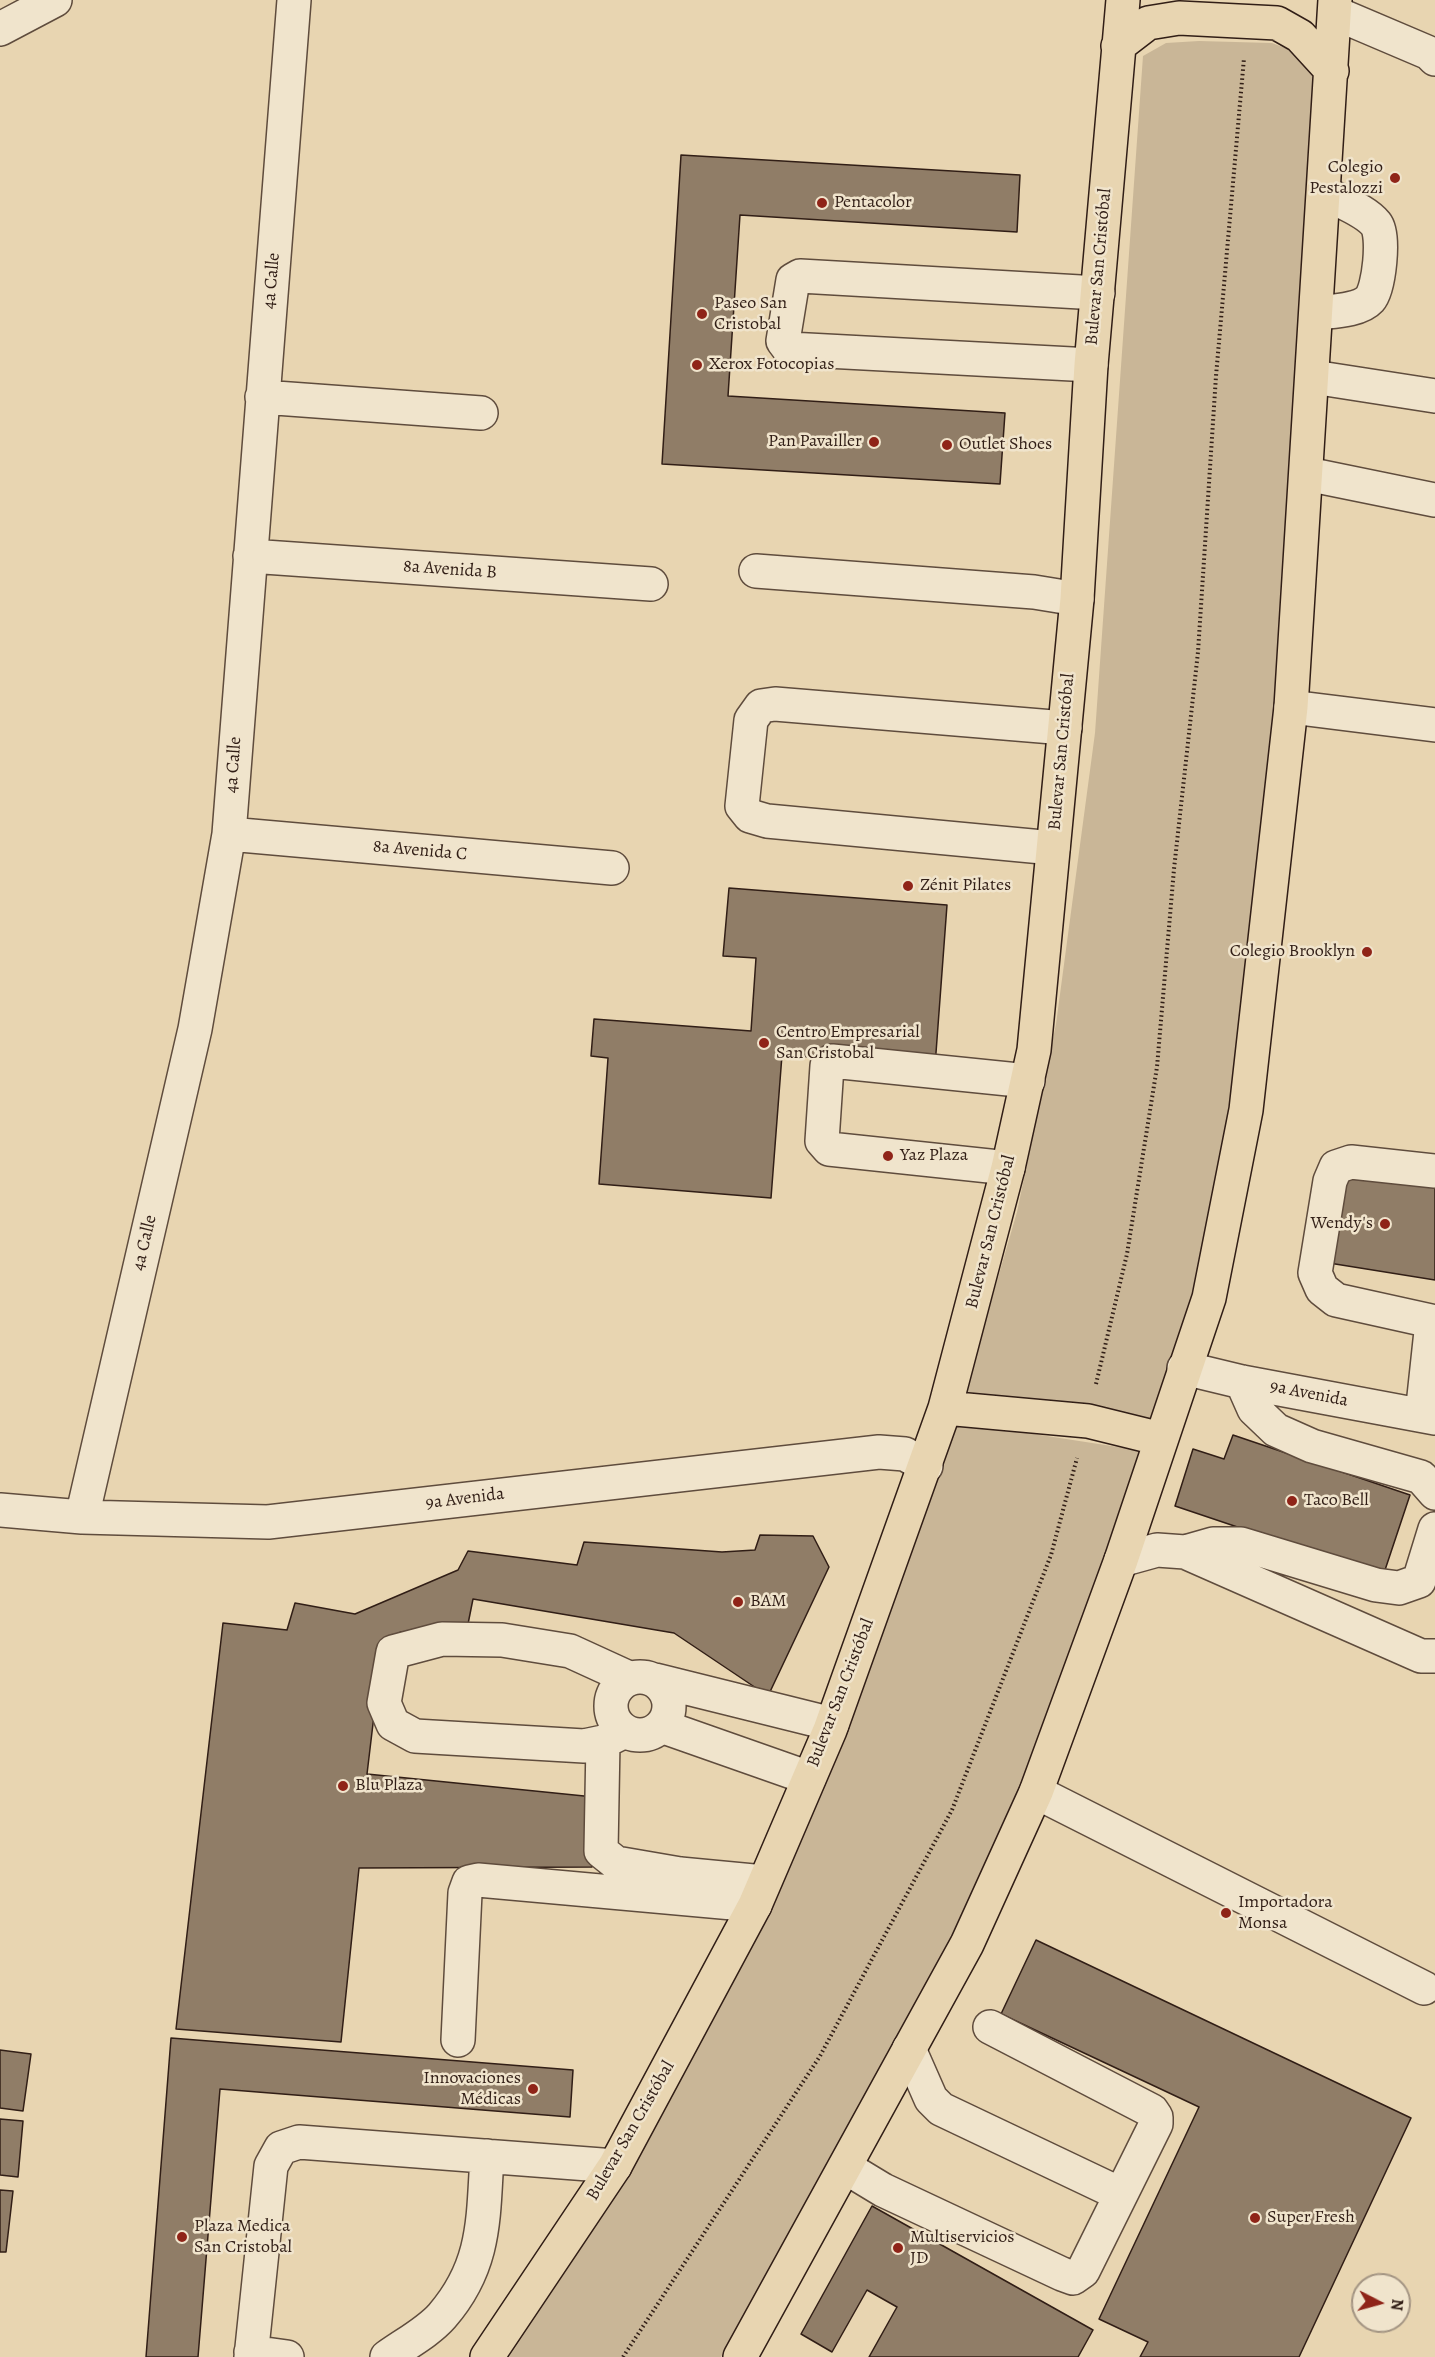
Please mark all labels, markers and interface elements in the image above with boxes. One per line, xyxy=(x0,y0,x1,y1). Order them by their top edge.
place label: Colegio Pestalozzi xyxy=(1309,157,1383,200)
marker: Colegio Pestalozzi xyxy=(1388,171,1402,185)
street label: Bulevar San Cristóbal xyxy=(1081,188,1117,346)
place label: Pentacolor xyxy=(834,192,912,214)
marker: Pentacolor xyxy=(815,196,829,210)
street label: 4a Calle xyxy=(259,252,285,310)
place label: Paseo San Cristobal xyxy=(714,293,787,336)
marker: Paseo San Cristobal xyxy=(695,307,709,321)
place label: Xerox Fotocopias xyxy=(709,354,835,376)
marker: Xerox Fotocopias xyxy=(690,358,704,372)
place label: Pan Pavailler xyxy=(768,431,862,453)
place label: Outlet Shoes xyxy=(959,434,1052,456)
marker: Pan Pavailler xyxy=(867,435,881,449)
marker: Outlet Shoes xyxy=(940,438,954,452)
street label: 8a Avenida B xyxy=(402,556,498,584)
street label: Bulevar San Cristóbal xyxy=(1044,673,1080,831)
street label: 4a Calle xyxy=(221,736,247,794)
street label: 8a Avenida C xyxy=(372,836,468,866)
place label: Zénit Pilates xyxy=(920,875,1011,897)
marker: Zénit Pilates xyxy=(901,879,915,893)
place label: Colegio Brooklyn xyxy=(1230,941,1355,963)
marker: Colegio Brooklyn xyxy=(1360,945,1374,959)
place label: Centro Empresarial San Cristobal xyxy=(776,1022,920,1064)
marker: Centro Empresarial San Cristobal xyxy=(757,1036,771,1050)
place label: Yaz Plaza xyxy=(900,1145,968,1167)
marker: Yaz Plaza xyxy=(881,1149,895,1163)
street label: Bulevar San Cristóbal xyxy=(961,1153,1021,1311)
street label: 4a Calle xyxy=(128,1213,162,1273)
place label: Wendy's xyxy=(1310,1213,1373,1235)
marker: Wendy's xyxy=(1378,1217,1392,1231)
street label: 9a Avenida xyxy=(1268,1376,1350,1412)
street label: 9a Avenida xyxy=(424,1483,506,1515)
place label: Taco Bell xyxy=(1304,1490,1369,1512)
marker: Taco Bell xyxy=(1285,1494,1299,1508)
place label: BAM xyxy=(750,1591,787,1613)
marker: BAM xyxy=(731,1595,745,1609)
street label: Bulevar San Cristóbal xyxy=(803,1616,879,1770)
place label: Blu Plaza xyxy=(355,1775,423,1797)
marker: Blu Plaza xyxy=(336,1779,350,1793)
place label: Importadora Monsa xyxy=(1238,1892,1333,1934)
marker: Importadora Monsa xyxy=(1219,1906,1233,1920)
street label: Bulevar San Cristóbal xyxy=(582,2057,680,2205)
place label: Innovaciones Médicas xyxy=(423,2068,521,2110)
marker: Innovaciones Médicas xyxy=(526,2082,540,2096)
place label: Super Fresh xyxy=(1267,2207,1355,2229)
marker: Super Fresh xyxy=(1248,2211,1262,2225)
place label: Plaza Medica San Cristobal xyxy=(194,2216,292,2258)
place label: Multiservicios JD xyxy=(910,2227,1014,2270)
marker: Plaza Medica San Cristobal xyxy=(175,2230,189,2244)
marker: Multiservicios JD xyxy=(891,2241,905,2255)
north arrow xyxy=(1351,2273,1411,2333)
text: N xyxy=(1385,2298,1408,2312)

